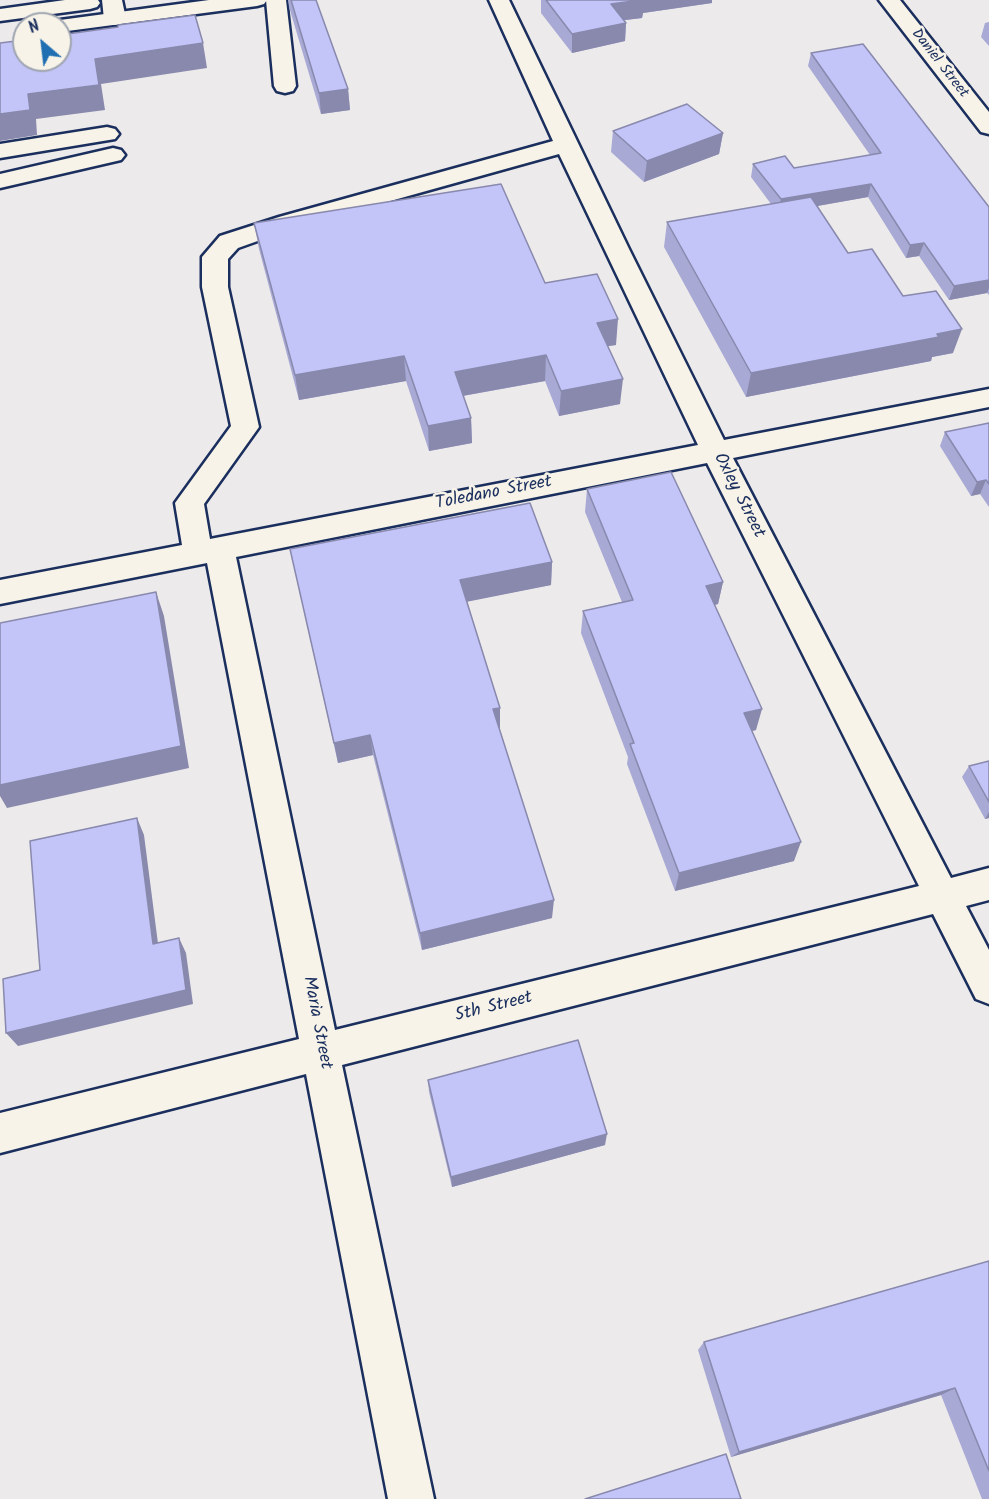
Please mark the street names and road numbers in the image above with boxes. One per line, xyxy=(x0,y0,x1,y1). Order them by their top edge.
street label: Daniel Street xyxy=(906,26,972,102)
street label: Oxley Street xyxy=(707,450,769,542)
street label: Toledano Street xyxy=(434,472,554,516)
street label: Maria Street xyxy=(296,975,336,1071)
street label: 5th Street xyxy=(453,988,535,1028)

